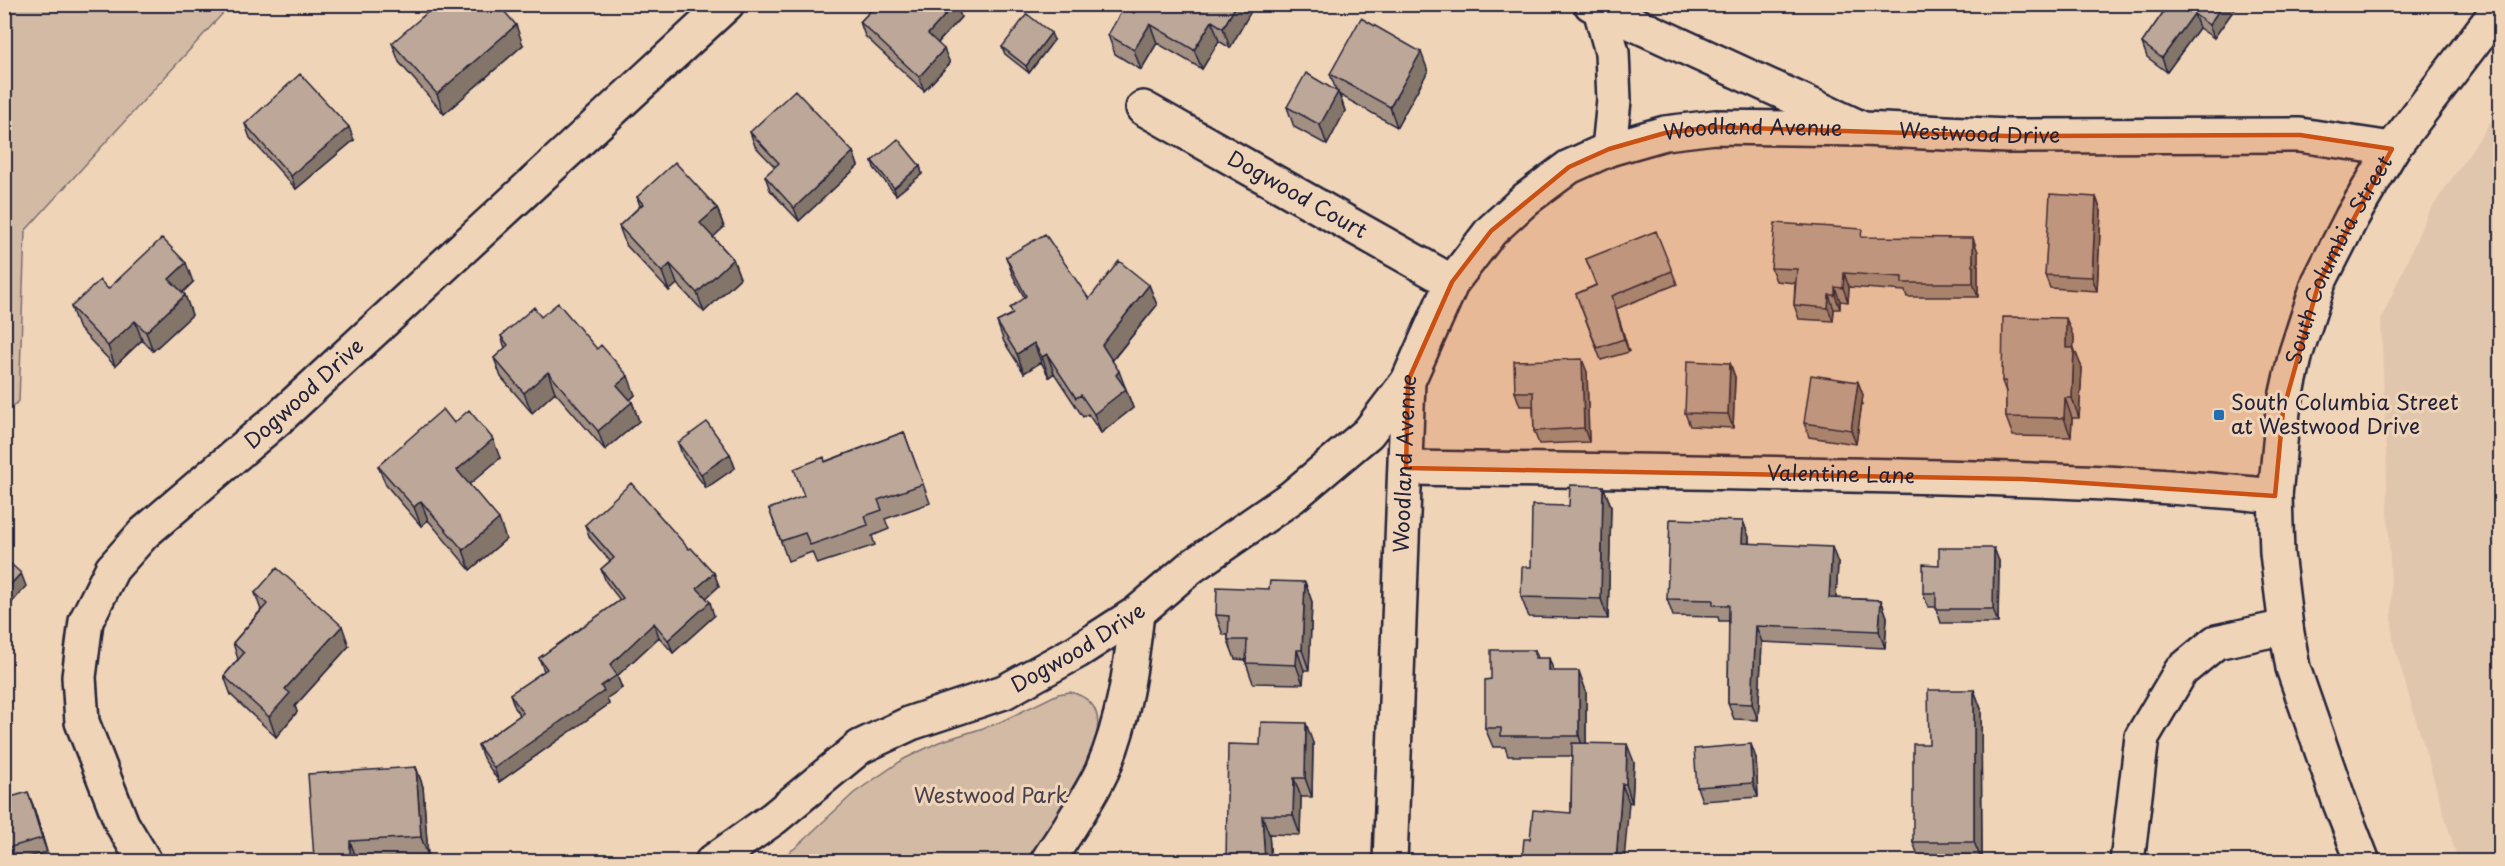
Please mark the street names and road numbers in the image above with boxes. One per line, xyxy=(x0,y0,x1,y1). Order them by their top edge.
street label: Woodland Avenue xyxy=(1661,109,1842,147)
street label: Westwood Drive xyxy=(1898,113,2060,150)
street label: Dogwood Court xyxy=(1222,141,1374,245)
street label: South Columbia Street xyxy=(2276,148,2399,367)
street label: Dogwood Drive xyxy=(236,330,370,455)
street label: Woodland Avenue xyxy=(1384,367,1424,553)
street label: Valentine Lane xyxy=(1767,455,1915,490)
street label: Dogwood Drive xyxy=(1004,595,1152,699)

